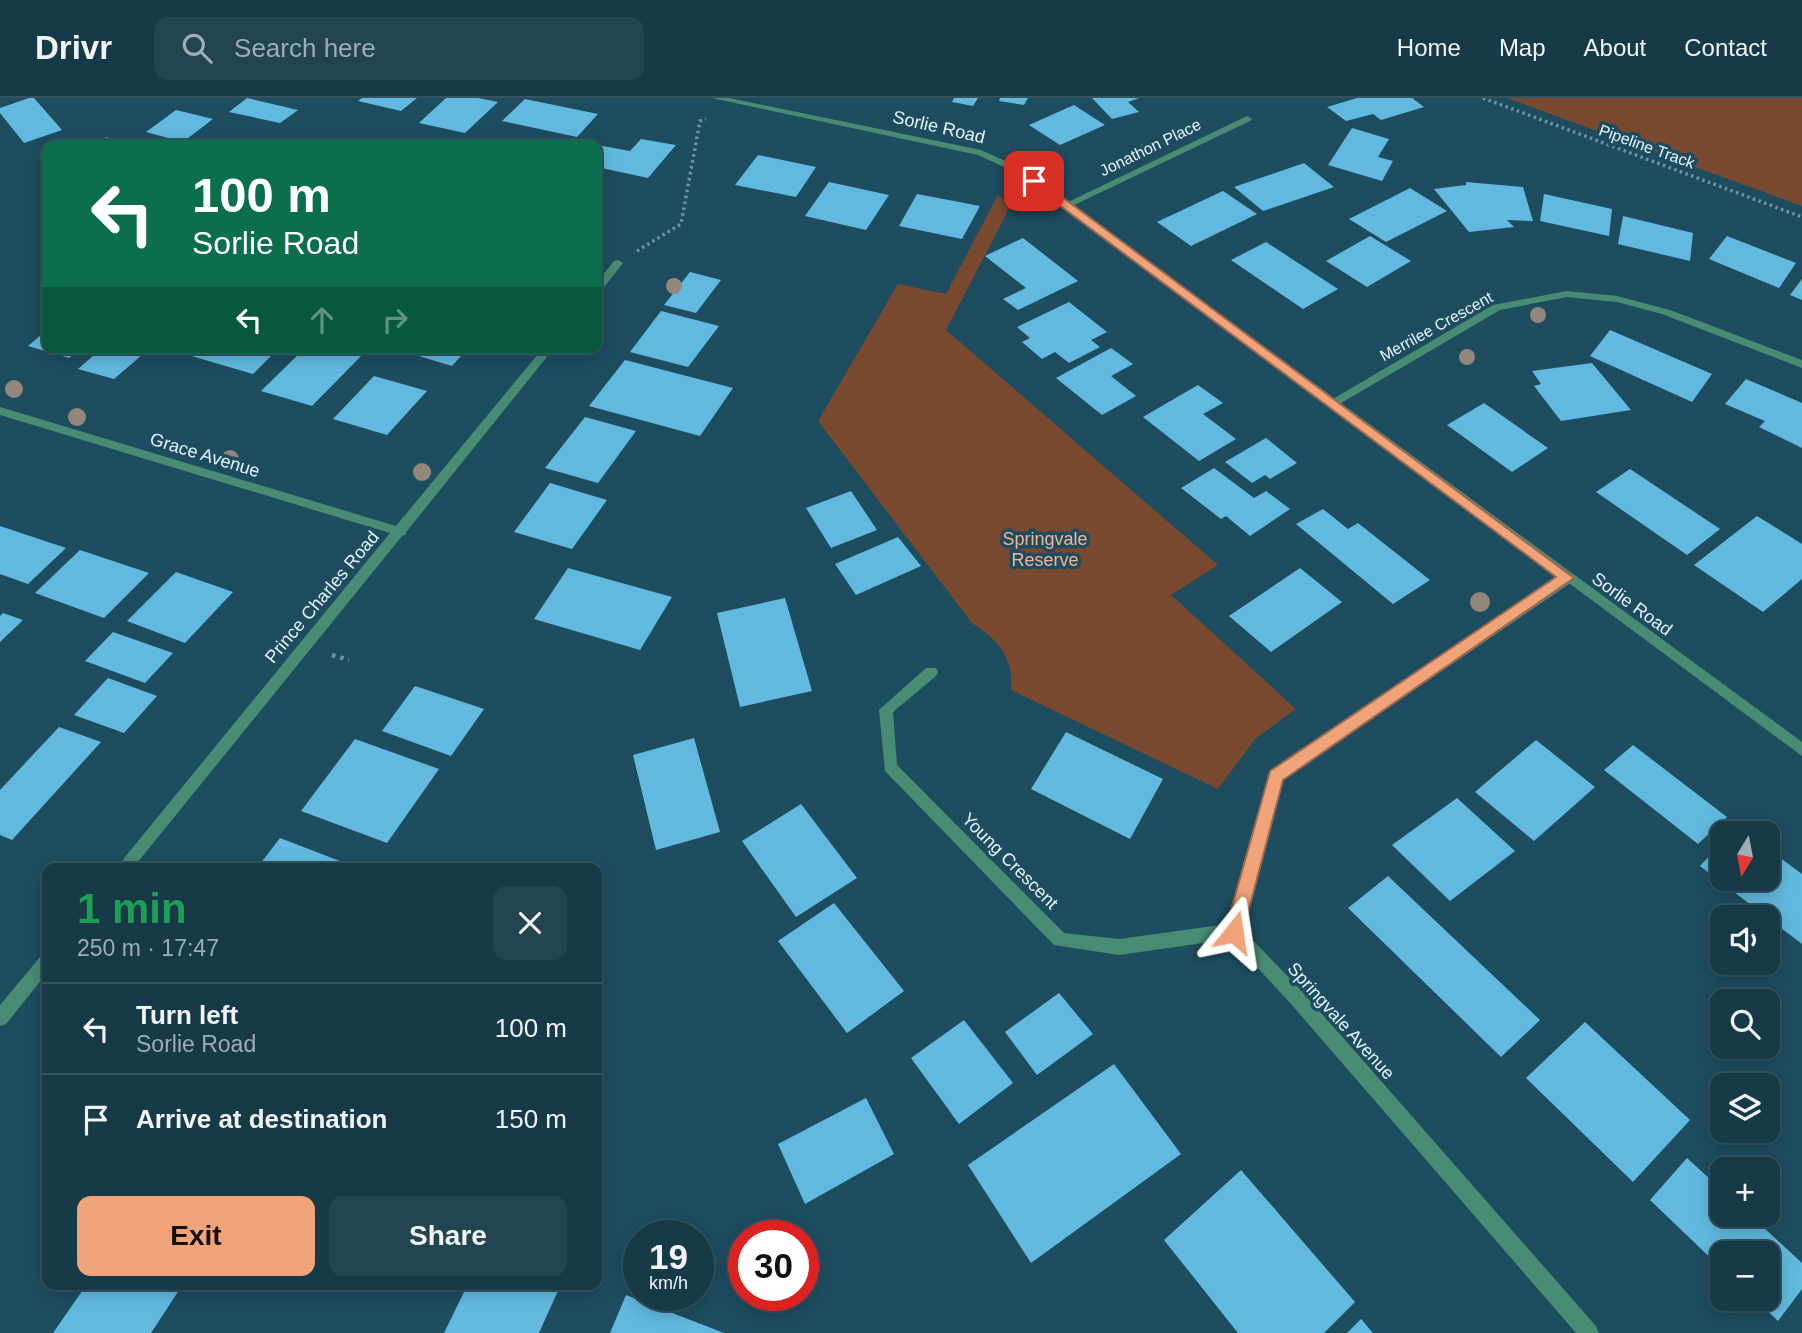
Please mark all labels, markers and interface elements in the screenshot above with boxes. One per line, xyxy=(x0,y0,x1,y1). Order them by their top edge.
search box xyxy=(154,17,644,80)
text: Drivr xyxy=(35,29,112,66)
icon: search xyxy=(178,29,216,67)
text: Search here xyxy=(234,33,376,63)
text: Home xyxy=(1397,34,1461,61)
text: Map xyxy=(1499,34,1546,61)
text: About xyxy=(1584,34,1646,61)
text: Contact xyxy=(1684,34,1767,61)
street label: Sorlie Road xyxy=(891,107,987,147)
street label: Jonathon Place xyxy=(1097,116,1204,179)
street label: Pipeline Track xyxy=(1597,121,1698,172)
pin xyxy=(1004,151,1064,211)
icon: arrive xyxy=(1015,162,1053,200)
icon: left xyxy=(77,168,168,259)
text: 100 m xyxy=(192,168,331,222)
text: Sorlie Road xyxy=(192,225,359,261)
street label: Merrilee Crescent xyxy=(1377,288,1496,364)
icon: left xyxy=(230,301,268,339)
icon: ahead xyxy=(303,301,341,339)
icon: right xyxy=(376,301,414,339)
street label: Grace Avenue xyxy=(148,429,262,481)
street label: Prince Charles Road xyxy=(261,527,383,667)
park label: Springvale Reserve xyxy=(1002,529,1088,570)
street label: Sorlie Road xyxy=(1588,568,1676,640)
street label: Young Crescent xyxy=(958,809,1062,913)
north arrow xyxy=(1710,821,1780,891)
map controls xyxy=(1710,821,1780,1311)
text: 1 min xyxy=(77,885,187,932)
button: close xyxy=(493,886,567,960)
position arrow xyxy=(1197,895,1271,969)
button: sound xyxy=(1710,905,1780,975)
text: 250 m · 17:47 xyxy=(77,935,219,961)
street label: Springvale Avenue xyxy=(1283,959,1399,1083)
button: search xyxy=(1710,989,1780,1059)
text: Turn left xyxy=(136,1000,238,1030)
icon: left xyxy=(77,1010,115,1048)
text: 100 m xyxy=(495,1013,567,1043)
text: Sorlie Road xyxy=(136,1031,256,1057)
button: layers xyxy=(1710,1073,1780,1143)
icon: arrive xyxy=(77,1101,115,1139)
text: Arrive at destination xyxy=(136,1104,387,1134)
text: 150 m xyxy=(495,1104,567,1134)
button: + xyxy=(1710,1157,1780,1227)
button: Exit xyxy=(77,1196,315,1276)
button: Share xyxy=(329,1196,567,1276)
speed limit sign: 30 xyxy=(728,1220,819,1311)
text: 19 xyxy=(649,1237,688,1276)
button: − xyxy=(1710,1241,1780,1311)
text: km/h xyxy=(649,1273,688,1293)

